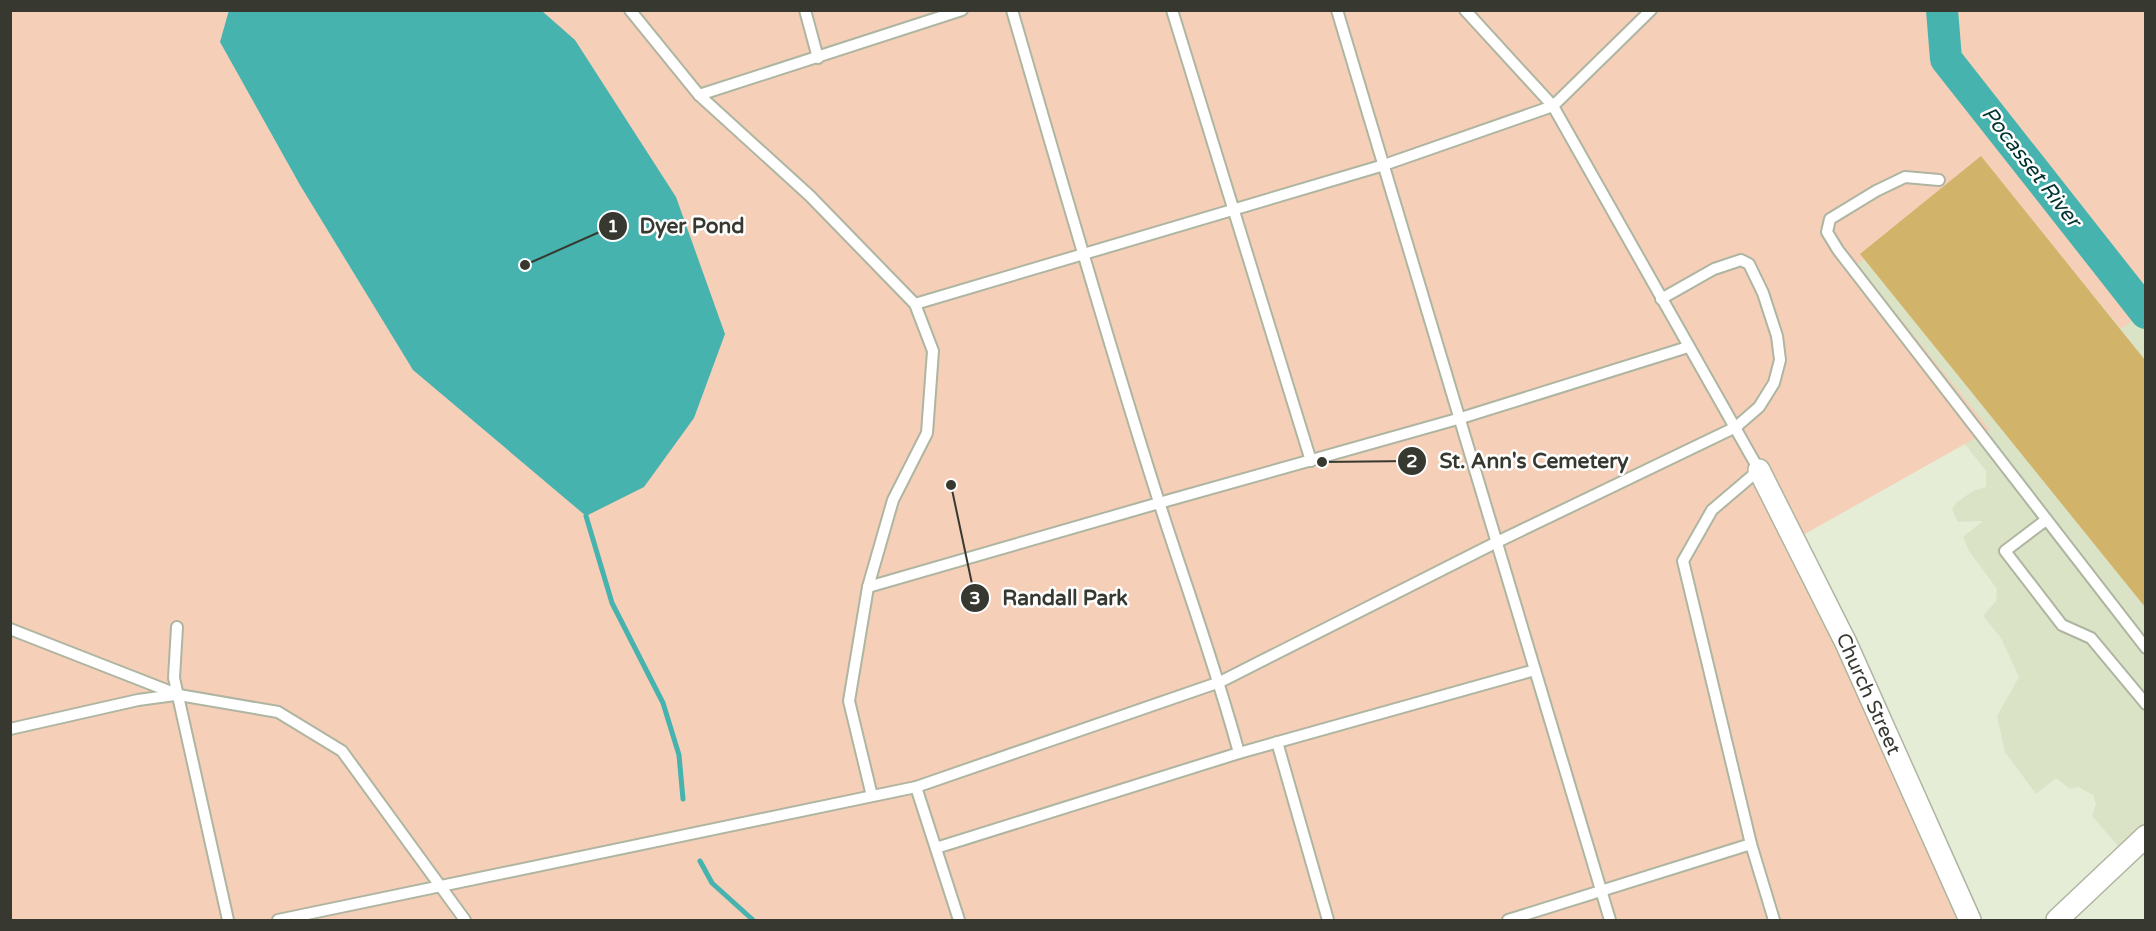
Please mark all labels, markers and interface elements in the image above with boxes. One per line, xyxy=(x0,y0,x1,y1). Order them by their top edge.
water label: Pocasset River xyxy=(1976,102,2088,235)
callout: Dyer Pond xyxy=(598,206,757,245)
text: Dyer Pond xyxy=(640,214,744,239)
text: 1 xyxy=(607,215,619,237)
callout: St. Ann's Cemetery xyxy=(1397,441,1640,480)
text: St. Ann's Cemetery xyxy=(1439,449,1629,474)
text: 2 xyxy=(1406,450,1418,472)
callout: Randall Park xyxy=(960,579,1140,618)
text: Randall Park xyxy=(1002,586,1128,611)
text: 3 xyxy=(969,587,981,609)
street label: Church Street xyxy=(1830,629,1906,759)

